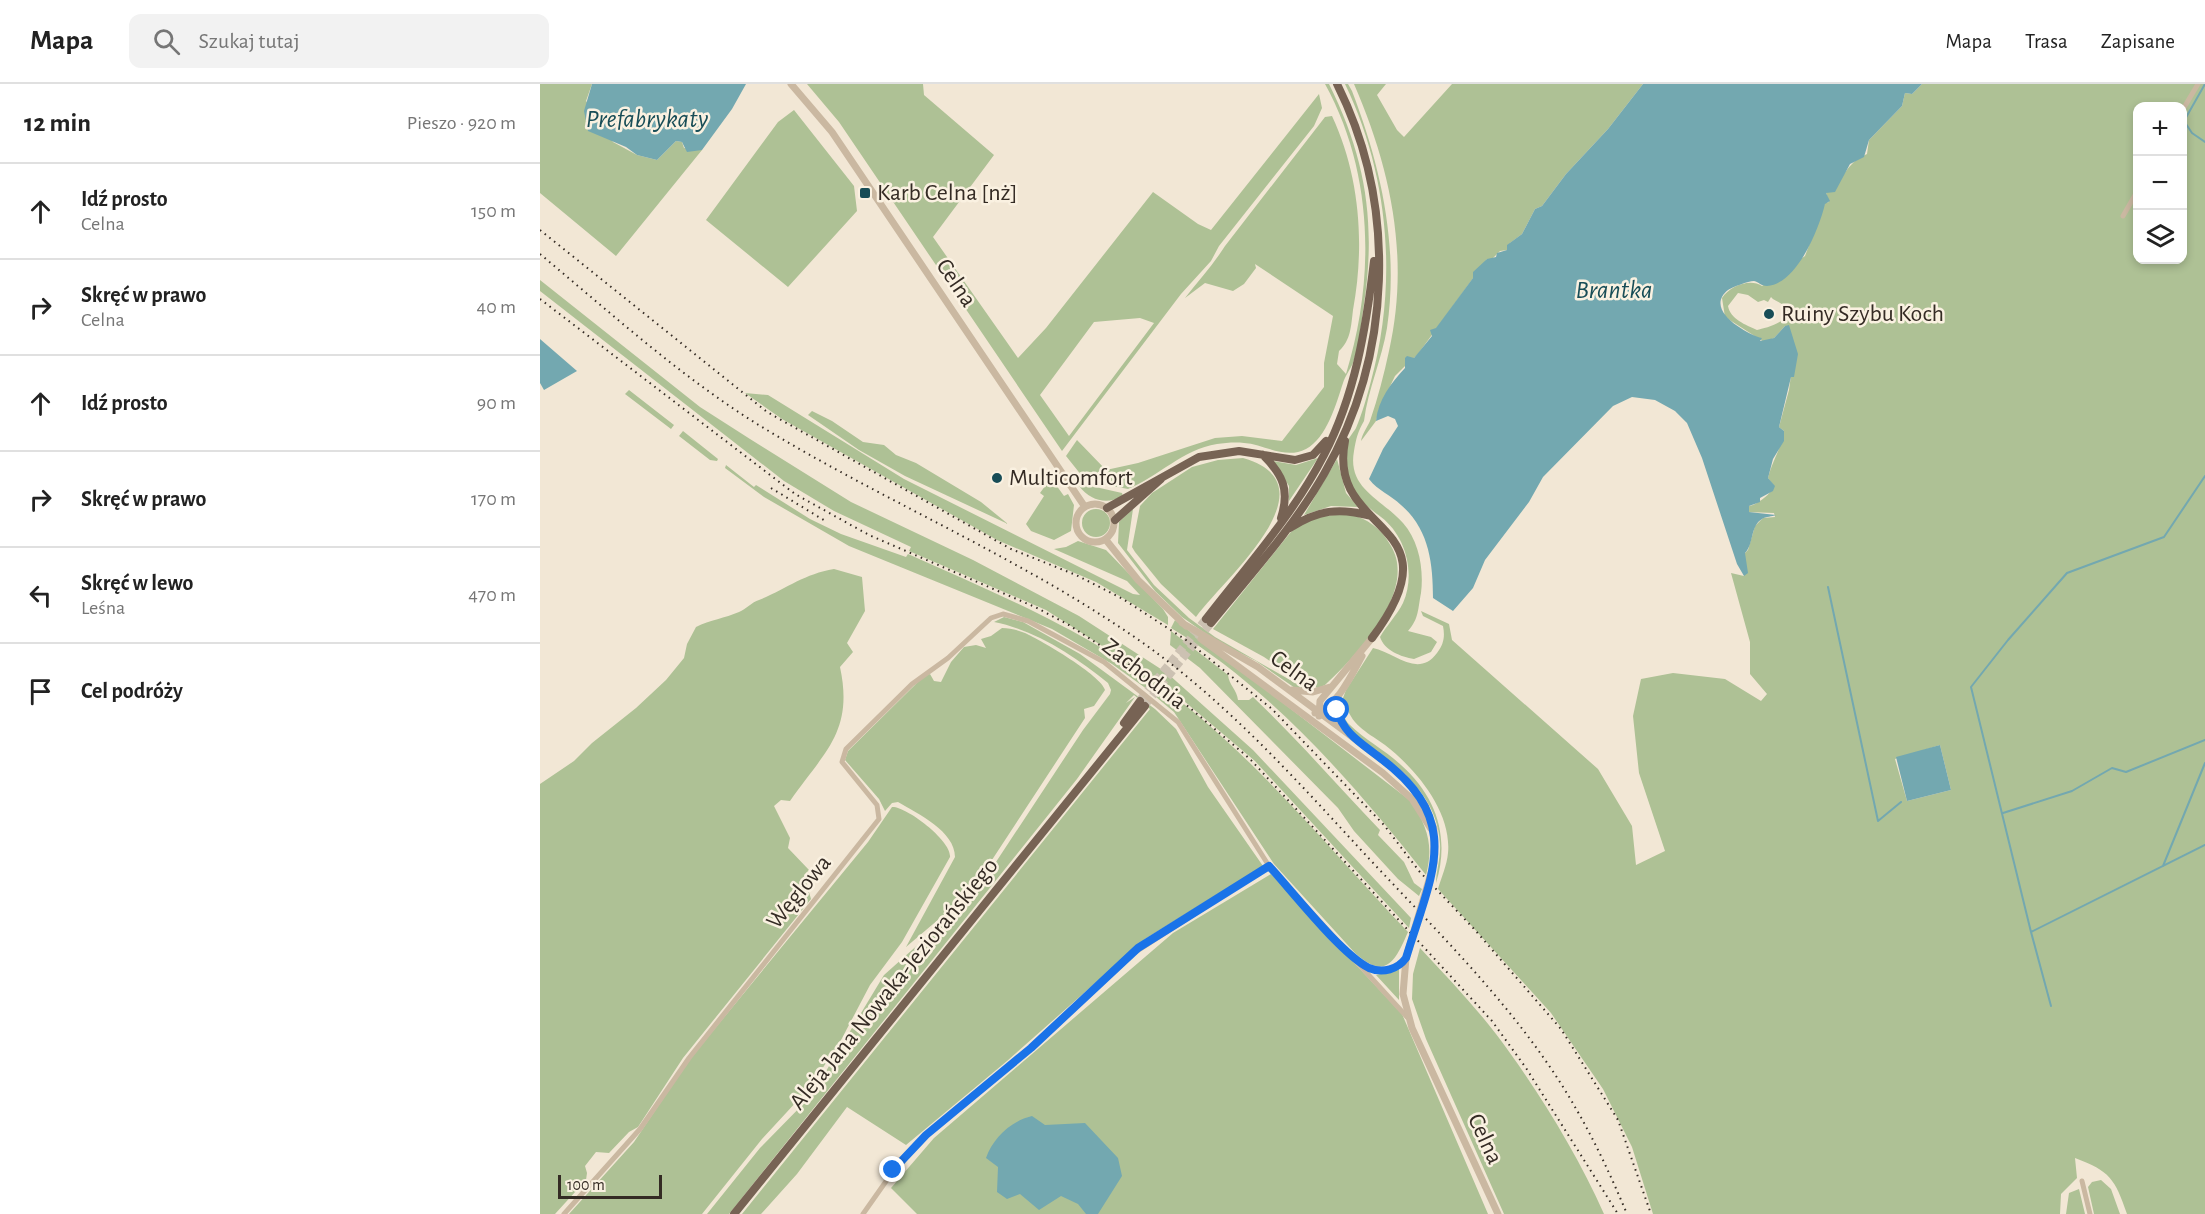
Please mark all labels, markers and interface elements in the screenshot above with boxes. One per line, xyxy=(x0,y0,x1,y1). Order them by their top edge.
search box xyxy=(129,14,549,68)
icon: search xyxy=(150,25,183,58)
text: Mapa xyxy=(30,27,93,55)
text: Szukaj tutaj xyxy=(198,30,300,52)
text: Mapa xyxy=(1946,31,1992,52)
text: Trasa xyxy=(2025,31,2068,52)
text: Zapisane xyxy=(2101,31,2175,52)
map controls xyxy=(2133,102,2187,264)
button: + xyxy=(2133,102,2187,156)
water label: Prefabrykaty xyxy=(586,106,709,132)
text: 12 min xyxy=(24,110,91,136)
text: Pieszo · 920 m xyxy=(407,113,516,133)
button: − xyxy=(2133,156,2187,210)
place label: Karb Celna [nż] xyxy=(877,181,1017,205)
marker: Karb Celna [nż] xyxy=(858,186,872,200)
text: Idź prosto xyxy=(81,188,168,210)
icon: ahead xyxy=(24,195,57,228)
text: 150 m xyxy=(471,201,516,221)
button: layers xyxy=(2133,210,2187,264)
text: Celna xyxy=(81,214,125,234)
street label: Celna xyxy=(931,255,981,311)
water label: Brantka xyxy=(1576,277,1652,303)
text: Skręć w prawo xyxy=(81,284,206,306)
icon: right xyxy=(24,291,57,324)
text: 40 m xyxy=(477,297,516,317)
place label: Ruiny Szybu Koch xyxy=(1781,302,1944,326)
marker: Ruiny Szybu Koch xyxy=(1762,307,1776,321)
text: Celna xyxy=(81,310,125,330)
icon: ahead xyxy=(24,387,57,420)
text: Idź prosto xyxy=(81,392,168,414)
text: 90 m xyxy=(477,393,516,413)
place label: Multicomfort xyxy=(1009,466,1133,490)
marker: Multicomfort xyxy=(990,471,1004,485)
icon: right xyxy=(24,483,57,516)
text: Skręć w prawo xyxy=(81,488,206,510)
text: 170 m xyxy=(471,489,516,509)
text: Skręć w lewo xyxy=(81,572,193,594)
icon: left xyxy=(24,579,57,612)
text: 470 m xyxy=(468,585,516,605)
text: Leśna xyxy=(81,598,125,618)
street label: Zachodnia xyxy=(1098,634,1190,714)
street label: Celna xyxy=(1266,646,1322,696)
icon: arrive xyxy=(24,675,57,708)
text: Cel podróży xyxy=(81,680,183,702)
route start xyxy=(1323,696,1349,722)
street label: Węglowa xyxy=(762,851,836,933)
street label: Aleja Jana Nowaka-Jeziorańskiego xyxy=(785,854,1003,1114)
street label: Celna xyxy=(1463,1110,1507,1168)
route end xyxy=(879,1156,905,1182)
scale bar xyxy=(558,1172,662,1200)
text: 100 m xyxy=(567,1177,605,1193)

